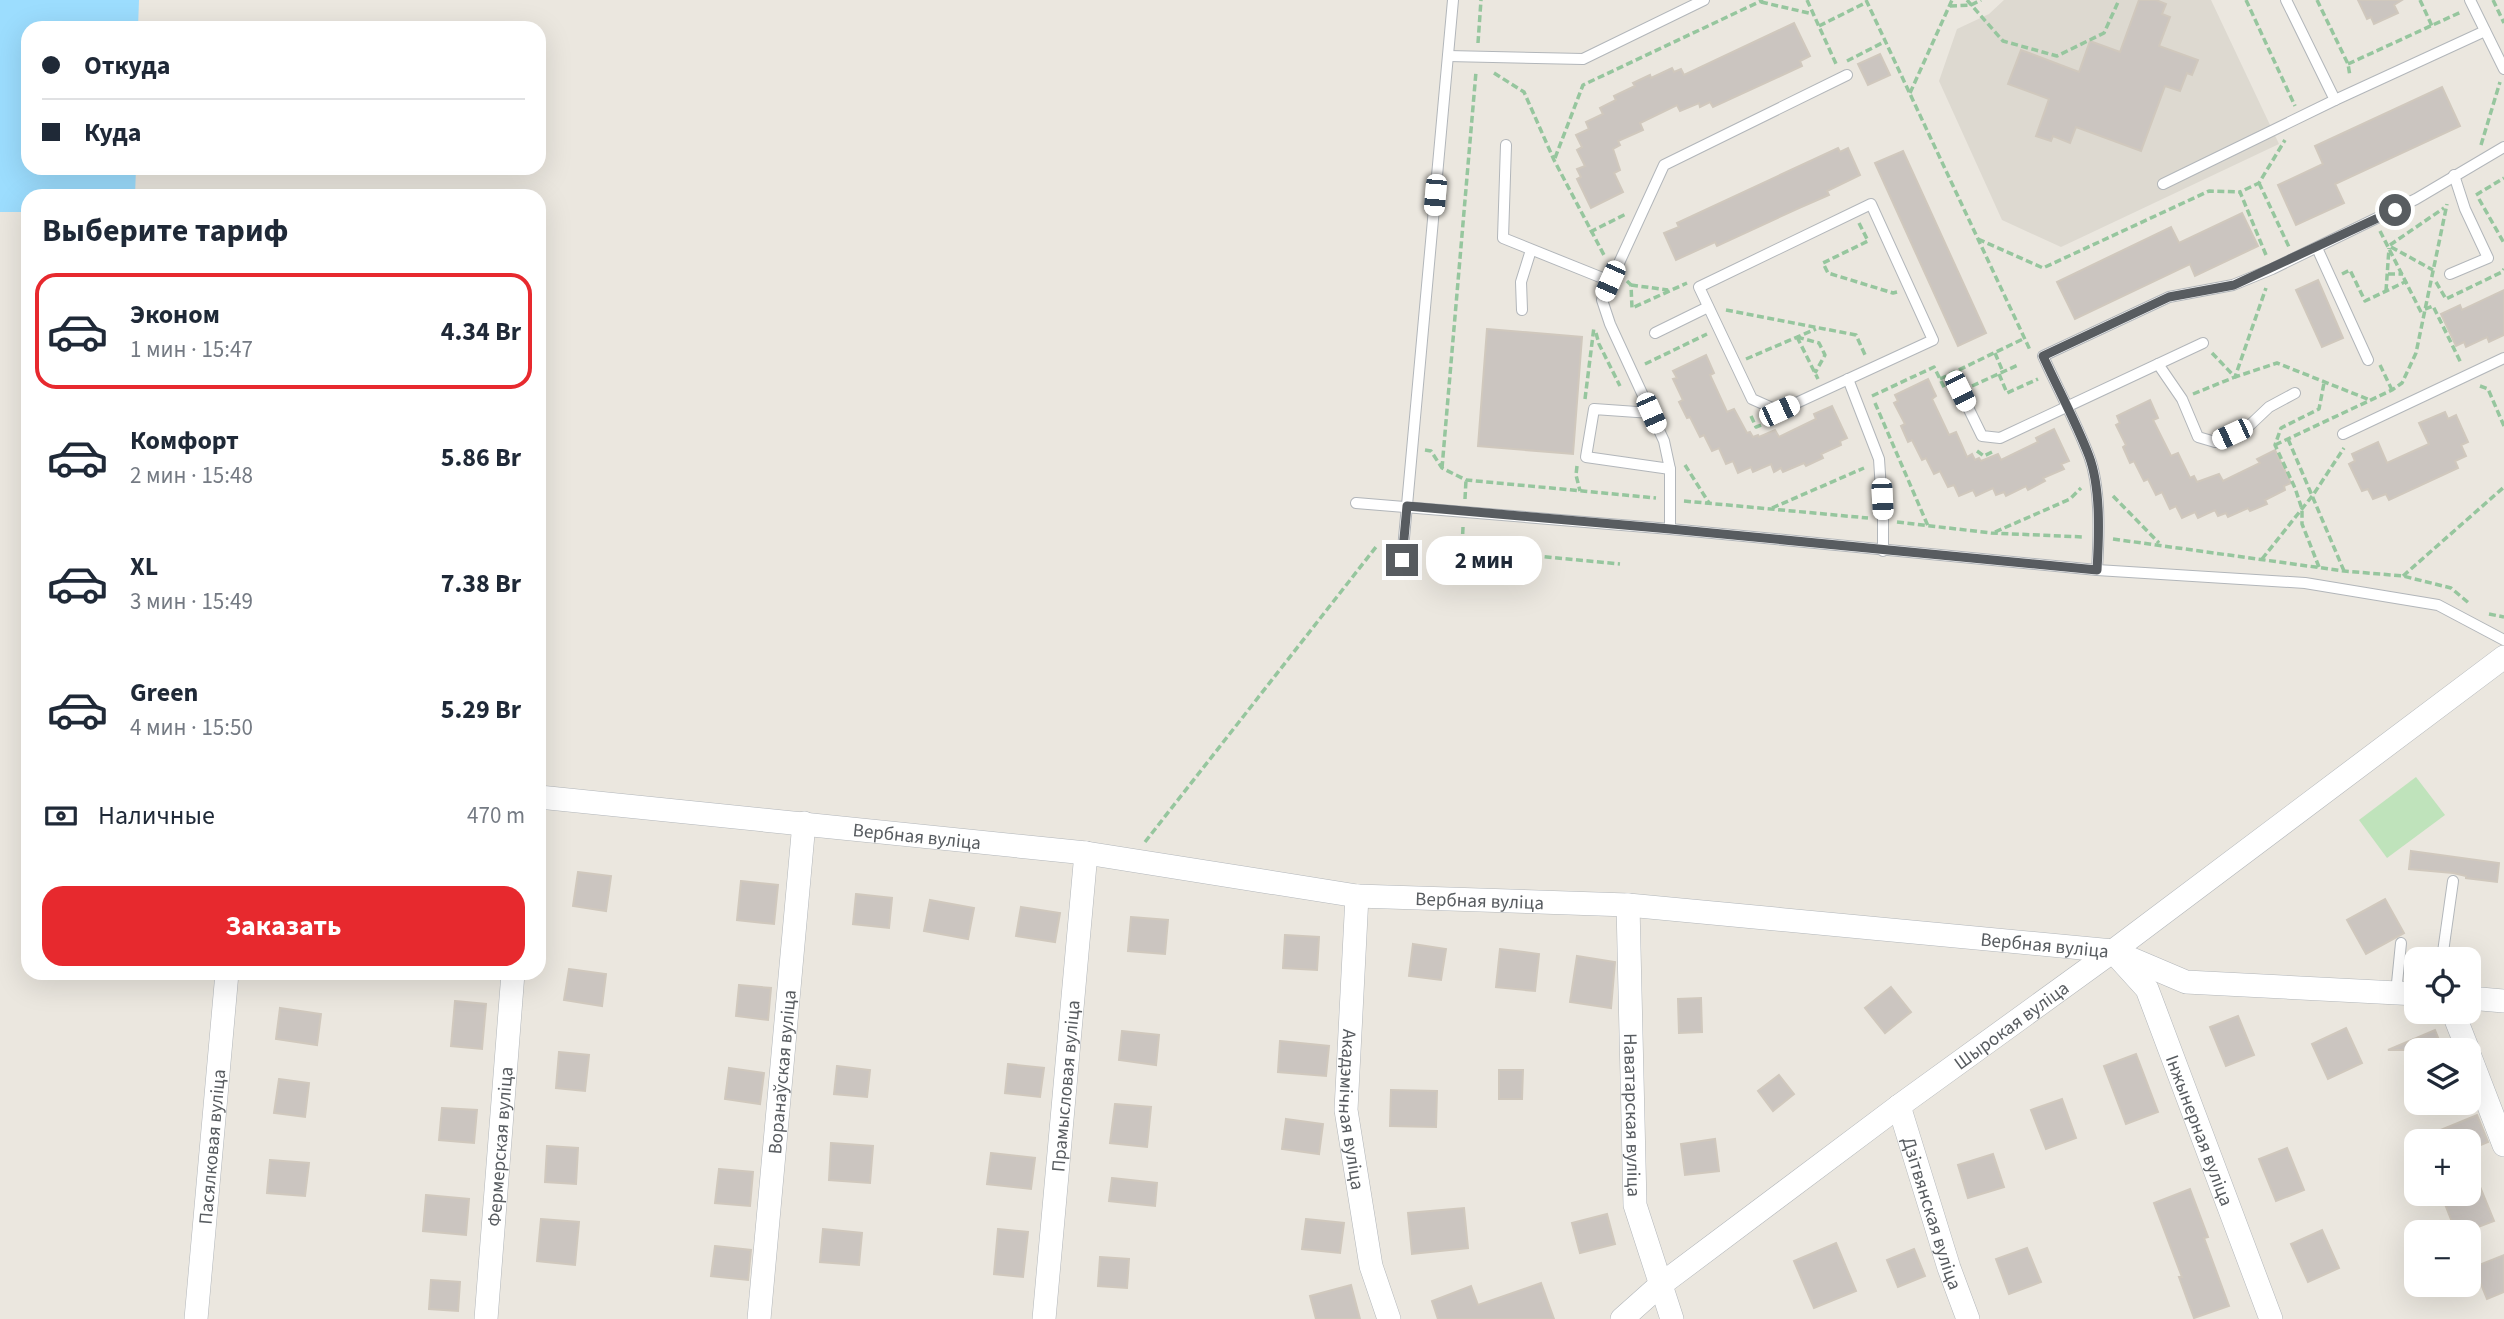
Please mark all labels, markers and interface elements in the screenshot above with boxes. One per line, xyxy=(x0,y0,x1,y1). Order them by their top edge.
text: Откуда xyxy=(84,47,171,84)
text: Куда xyxy=(84,114,142,151)
car xyxy=(1423,173,1448,217)
route start xyxy=(2379,194,2411,226)
text: Выберите тариф xyxy=(42,208,289,254)
car xyxy=(1592,258,1629,304)
text: Эконом xyxy=(130,296,220,333)
icon: car xyxy=(46,300,109,363)
text: 4.34 Br xyxy=(441,313,521,350)
text: 1 мин · 15:47 xyxy=(130,333,253,366)
car xyxy=(1942,368,1979,414)
car xyxy=(1633,390,1670,436)
car xyxy=(1756,393,1803,429)
car xyxy=(2209,416,2256,452)
text: Комфорт xyxy=(130,422,239,459)
icon: car xyxy=(46,426,109,489)
text: 5.86 Br xyxy=(441,439,521,476)
text: 2 мин · 15:48 xyxy=(130,459,253,492)
car xyxy=(1871,477,1894,521)
callout: 2 мин xyxy=(1426,536,1542,584)
route end xyxy=(1386,544,1418,576)
text: 2 мин xyxy=(1455,544,1513,577)
text: XL xyxy=(130,548,158,585)
icon: car xyxy=(46,552,109,615)
text: 7.38 Br xyxy=(441,565,521,602)
text: 3 мин · 15:49 xyxy=(130,585,253,618)
text: Green xyxy=(130,674,198,711)
icon: car xyxy=(46,678,109,741)
text: 5.29 Br xyxy=(441,691,521,728)
text: 4 мин · 15:50 xyxy=(130,711,253,744)
icon: cash xyxy=(42,797,80,835)
text: Наличные xyxy=(98,797,215,834)
text: 470 m xyxy=(467,799,525,832)
street label: Вербная вуліца xyxy=(851,817,982,857)
button: Заказать xyxy=(42,886,525,966)
street label: Вербная вуліца xyxy=(1415,886,1544,917)
street label: Вербная вуліца xyxy=(1979,926,2110,966)
map controls xyxy=(2404,947,2481,1297)
button: locate xyxy=(2404,947,2481,1024)
street label: Шырокая вуліца xyxy=(1949,975,2075,1077)
street label: Воранаўская вуліца xyxy=(762,989,804,1155)
street label: Прамысловая вуліца xyxy=(1045,999,1088,1173)
street label: Акадэмічная вуліца xyxy=(1331,1028,1371,1192)
street label: Наватарская вуліца xyxy=(1616,1033,1647,1197)
button: layers xyxy=(2404,1038,2481,1115)
street label: Інжынерная вуліца xyxy=(2158,1051,2239,1210)
street label: Фермерская вуліца xyxy=(481,1066,521,1228)
street label: Пасялковая вуліца xyxy=(193,1068,233,1226)
button: + xyxy=(2404,1129,2481,1206)
street label: Дзітвянская вуліца xyxy=(1894,1134,1968,1294)
button: − xyxy=(2404,1220,2481,1297)

